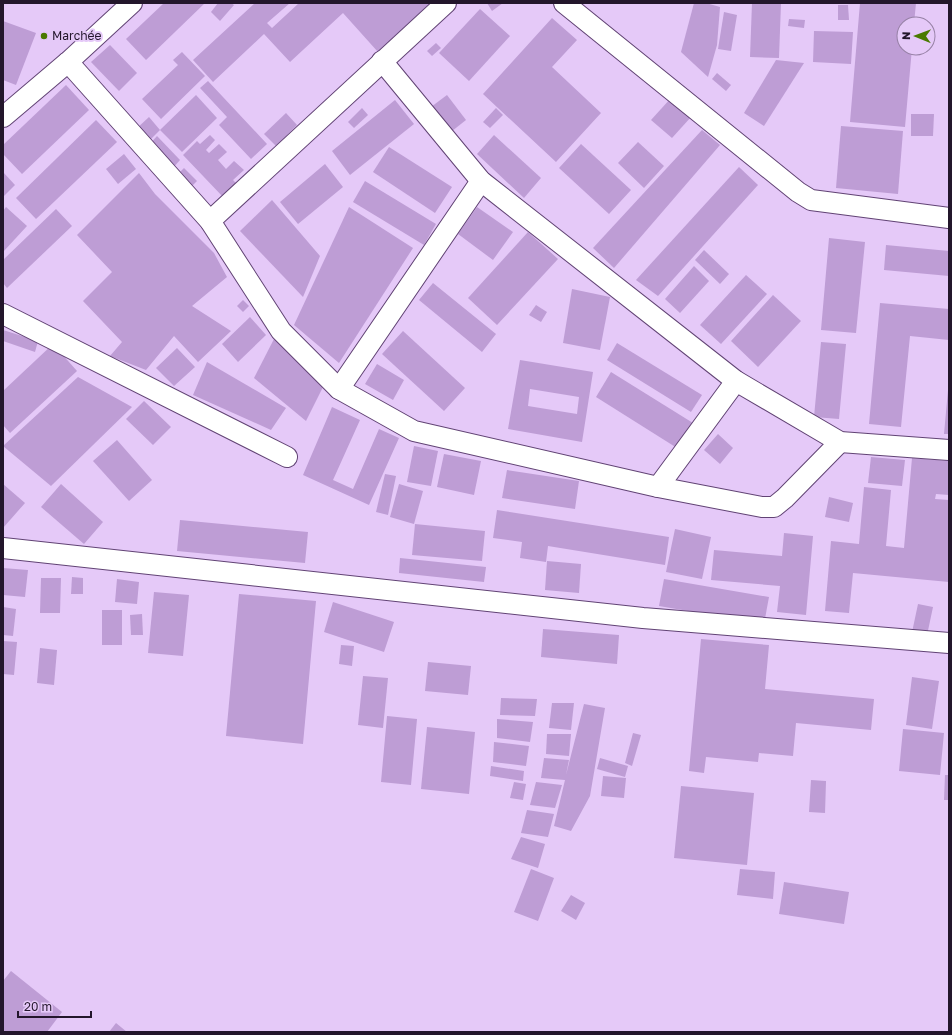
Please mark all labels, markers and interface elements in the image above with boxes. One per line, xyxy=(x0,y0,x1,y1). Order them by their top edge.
north arrow xyxy=(896,16,936,56)
place label: Marchée xyxy=(52,28,102,43)
marker: Marchée xyxy=(39,31,49,41)
text: N xyxy=(899,32,912,40)
scale bar xyxy=(18,993,91,1019)
text: 20 m xyxy=(24,999,52,1014)

